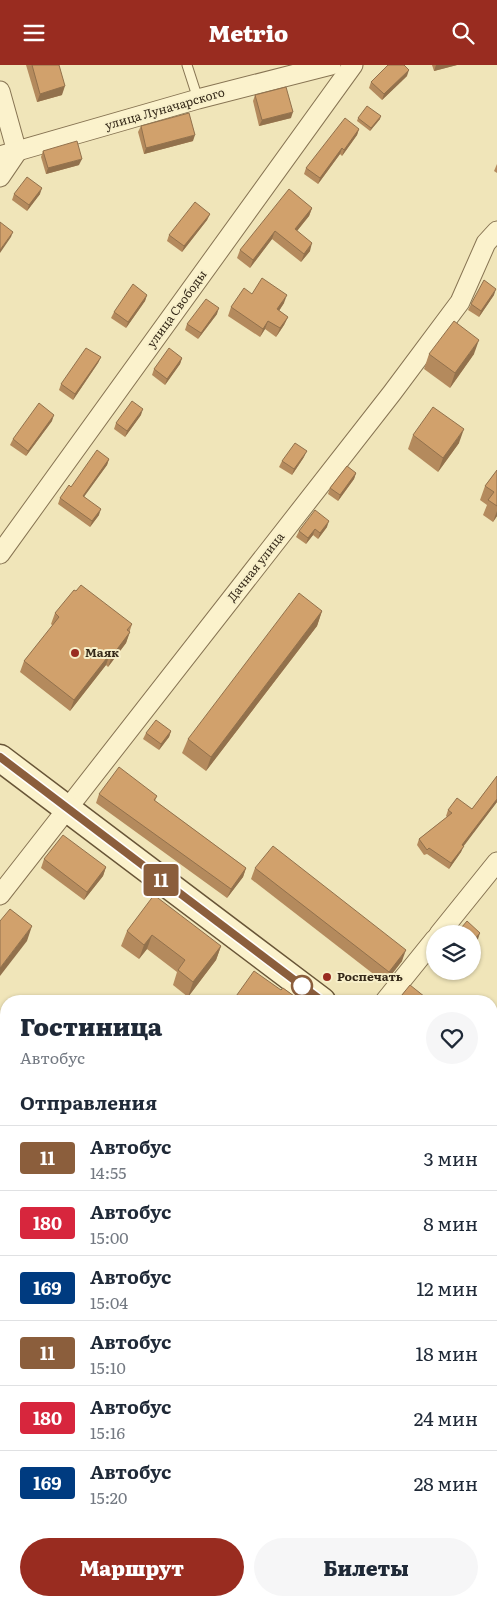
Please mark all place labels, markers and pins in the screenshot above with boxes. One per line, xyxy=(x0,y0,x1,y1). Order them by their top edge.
place label: Маяк xyxy=(85,643,119,661)
marker: Маяк xyxy=(69,647,81,659)
place label: Роспечать xyxy=(337,967,403,985)
marker: Роспечать xyxy=(321,971,333,983)
unlabelled marker xyxy=(291,975,313,997)

